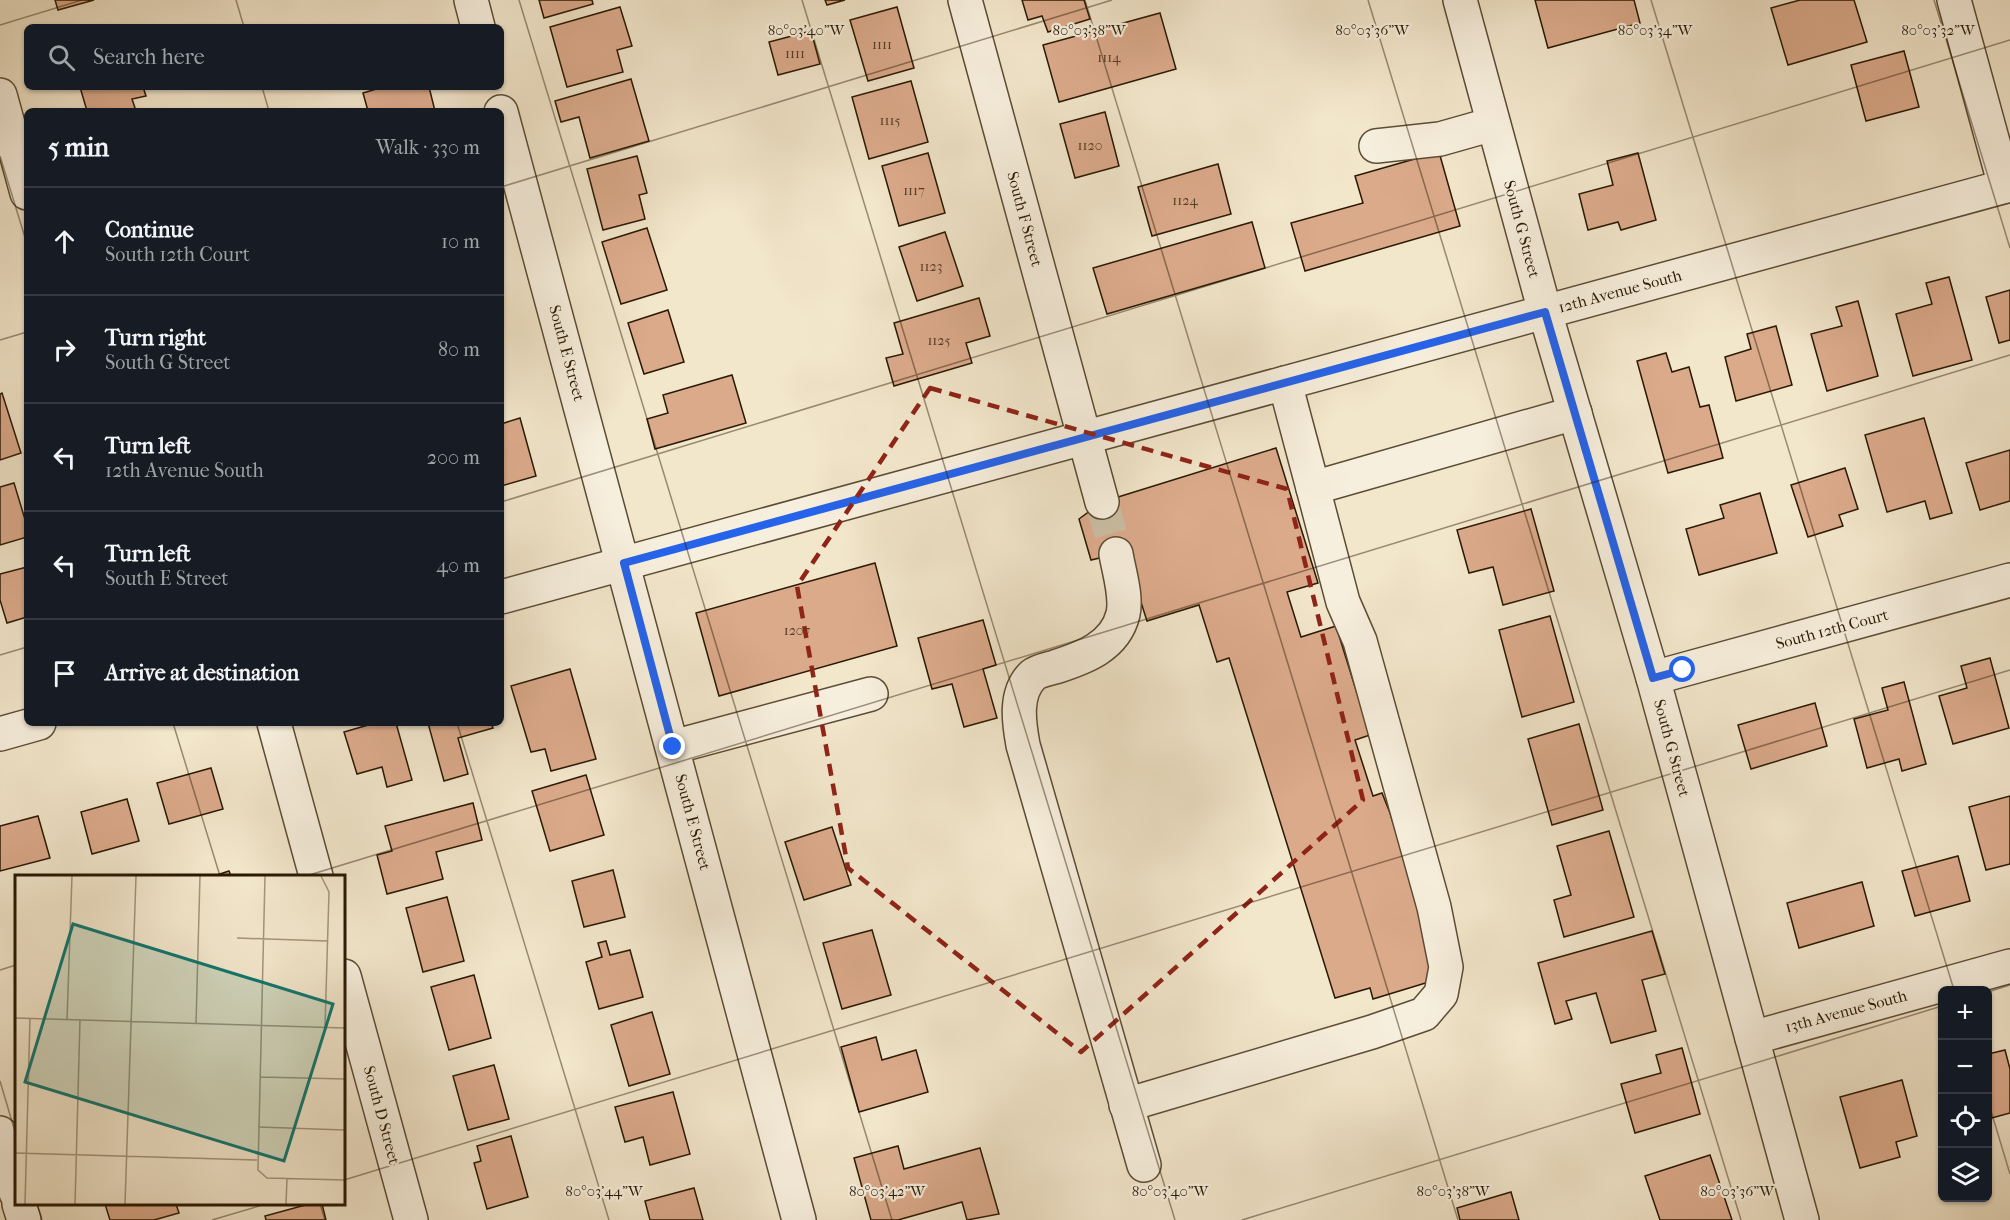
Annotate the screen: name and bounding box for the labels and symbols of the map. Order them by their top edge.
text: 80°03'40"W [768,21,846,39]
text: 80°03'38"W [1052,21,1127,39]
text: 80°03'36"W [1335,21,1410,39]
text: 80°03'34"W [1618,21,1694,39]
text: 80°03'32"W [1901,21,1976,39]
house number: 1111 [872,36,892,53]
house number: 1111 [785,45,805,62]
house number: 1114 [1097,49,1121,66]
house number: 1115 [880,112,901,129]
house number: 1120 [1078,137,1102,154]
street label: South F Street [1003,169,1047,269]
street label: South G Street [1500,178,1544,280]
house number: 1117 [903,182,925,199]
house number: 1124 [1172,192,1198,209]
house number: 1123 [920,258,942,275]
street label: 12th Avenue South [1556,265,1684,317]
street label: South E Street [545,303,589,403]
house number: 1125 [927,332,951,349]
street label: South 12th Court [1774,605,1891,653]
house number: 1207 [784,622,811,639]
route start [1669,656,1695,682]
street label: South G Street [1650,697,1694,799]
route end [659,733,685,759]
street label: South E Street [671,772,715,872]
inset map [15,875,345,1205]
street label: 13th Avenue South [1783,986,1909,1036]
street label: South D Street [360,1064,404,1167]
text: 80°03'44"W [565,1182,644,1200]
text: 80°03'42"W [849,1182,926,1200]
text: 80°03'40"W [1132,1182,1210,1200]
text: 80°03'38"W [1416,1182,1491,1200]
text: 80°03'36"W [1700,1182,1775,1200]

